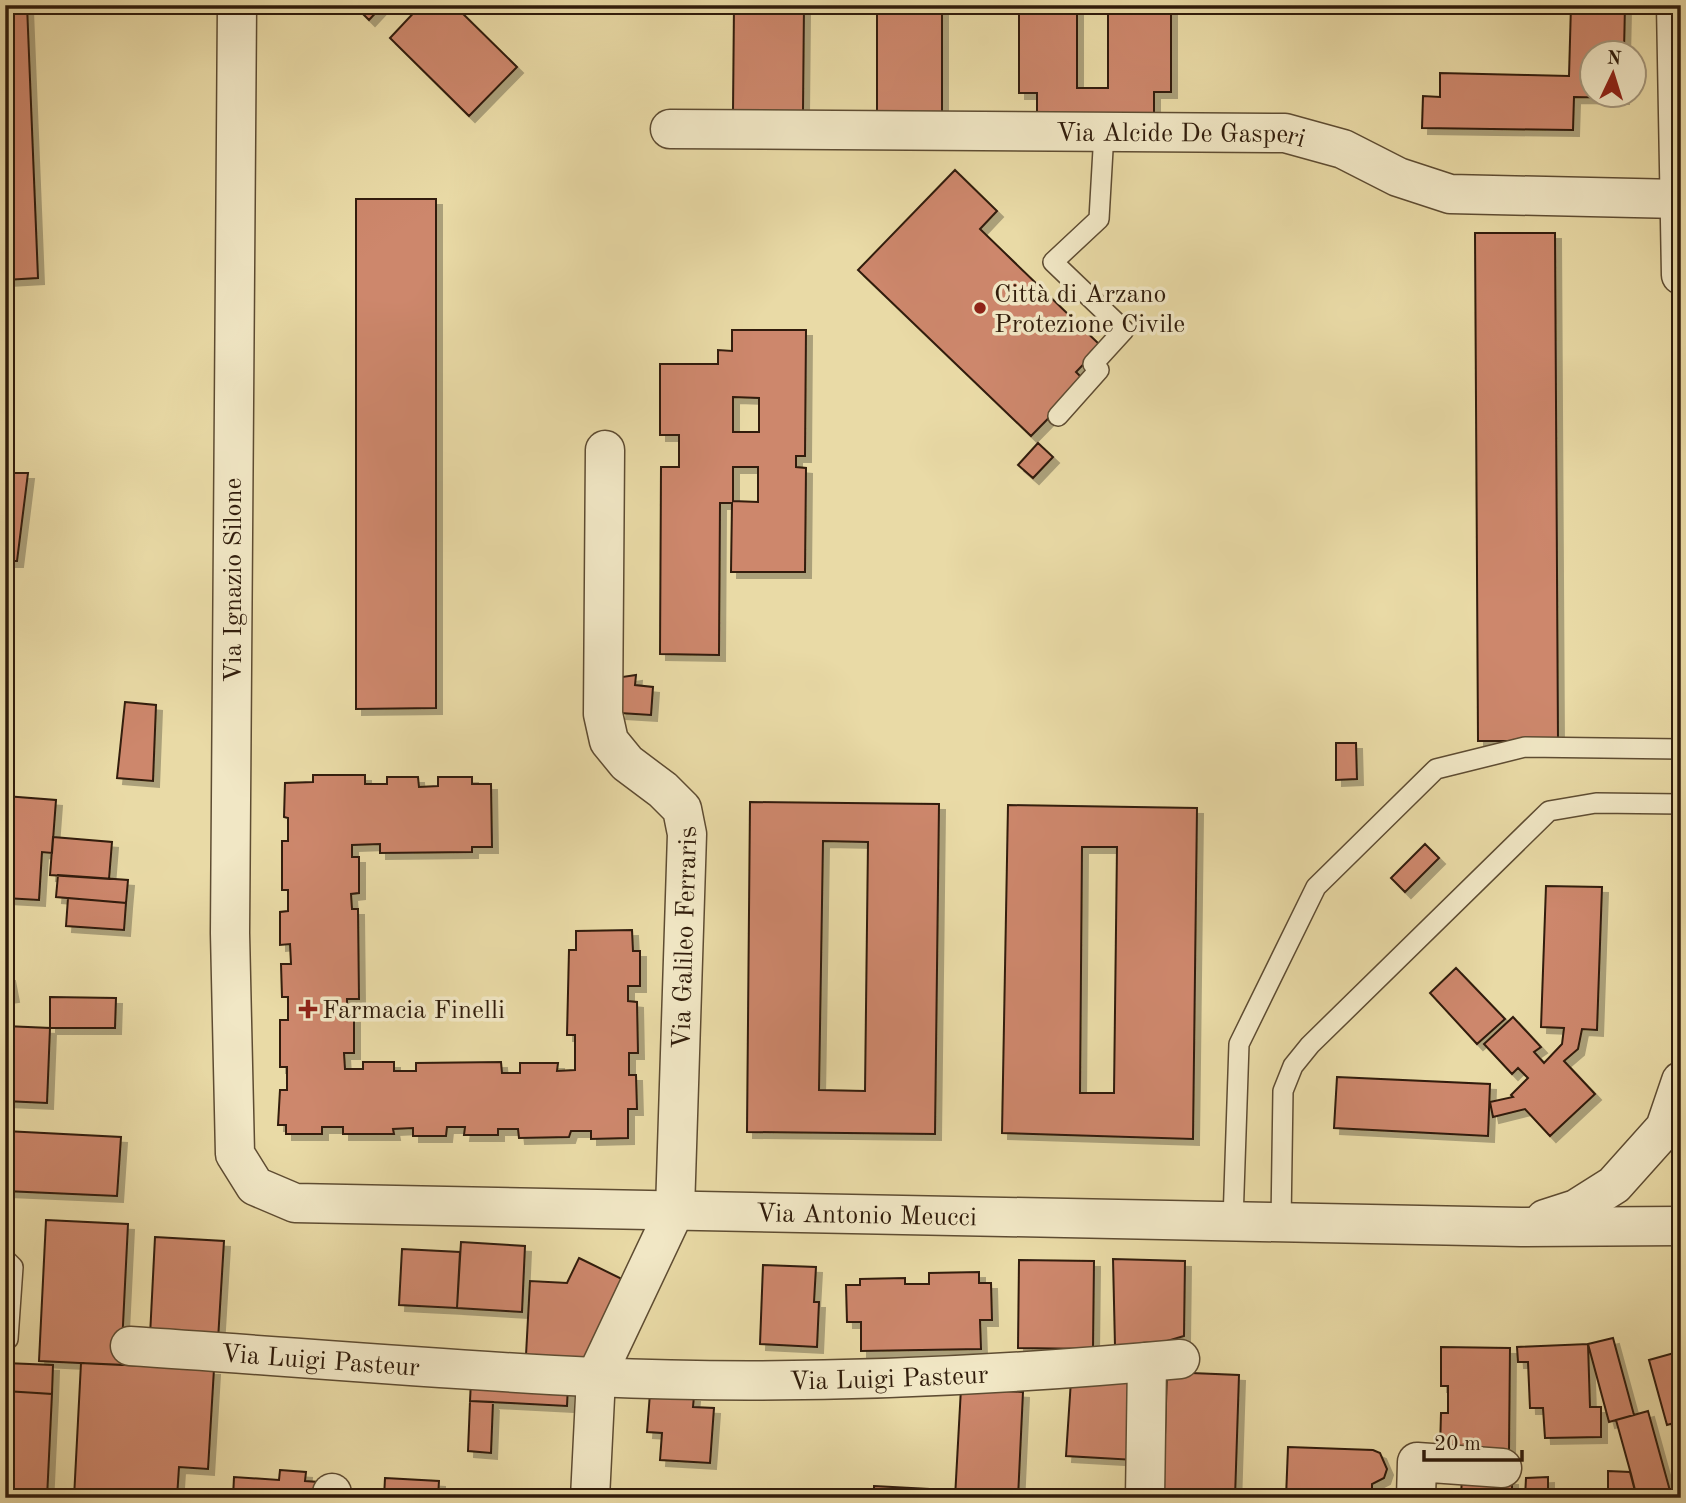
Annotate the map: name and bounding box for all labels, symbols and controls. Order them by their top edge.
north arrow [1578,38,1648,108]
text: N [1606,50,1622,70]
street label: Via Alcide De Gasperi [1056,121,1308,153]
place label: Città di Arzano Protezione Civile [994,282,1185,338]
marker: Città di Arzano Protezione Civile [972,300,988,316]
street label: Via Ignazio Silone [221,478,247,682]
street label: Via Galileo Ferraris [669,824,703,1049]
place label: Farmacia Finelli [322,998,505,1024]
marker: Farmacia Finelli [300,1001,316,1017]
street label: Via Antonio Meucci [756,1201,977,1231]
street label: Via Luigi Pasteur [220,1341,421,1382]
street label: Via Luigi Pasteur [789,1363,990,1395]
scale bar [1424,1419,1522,1463]
text: 20 m [1434,1434,1481,1455]

